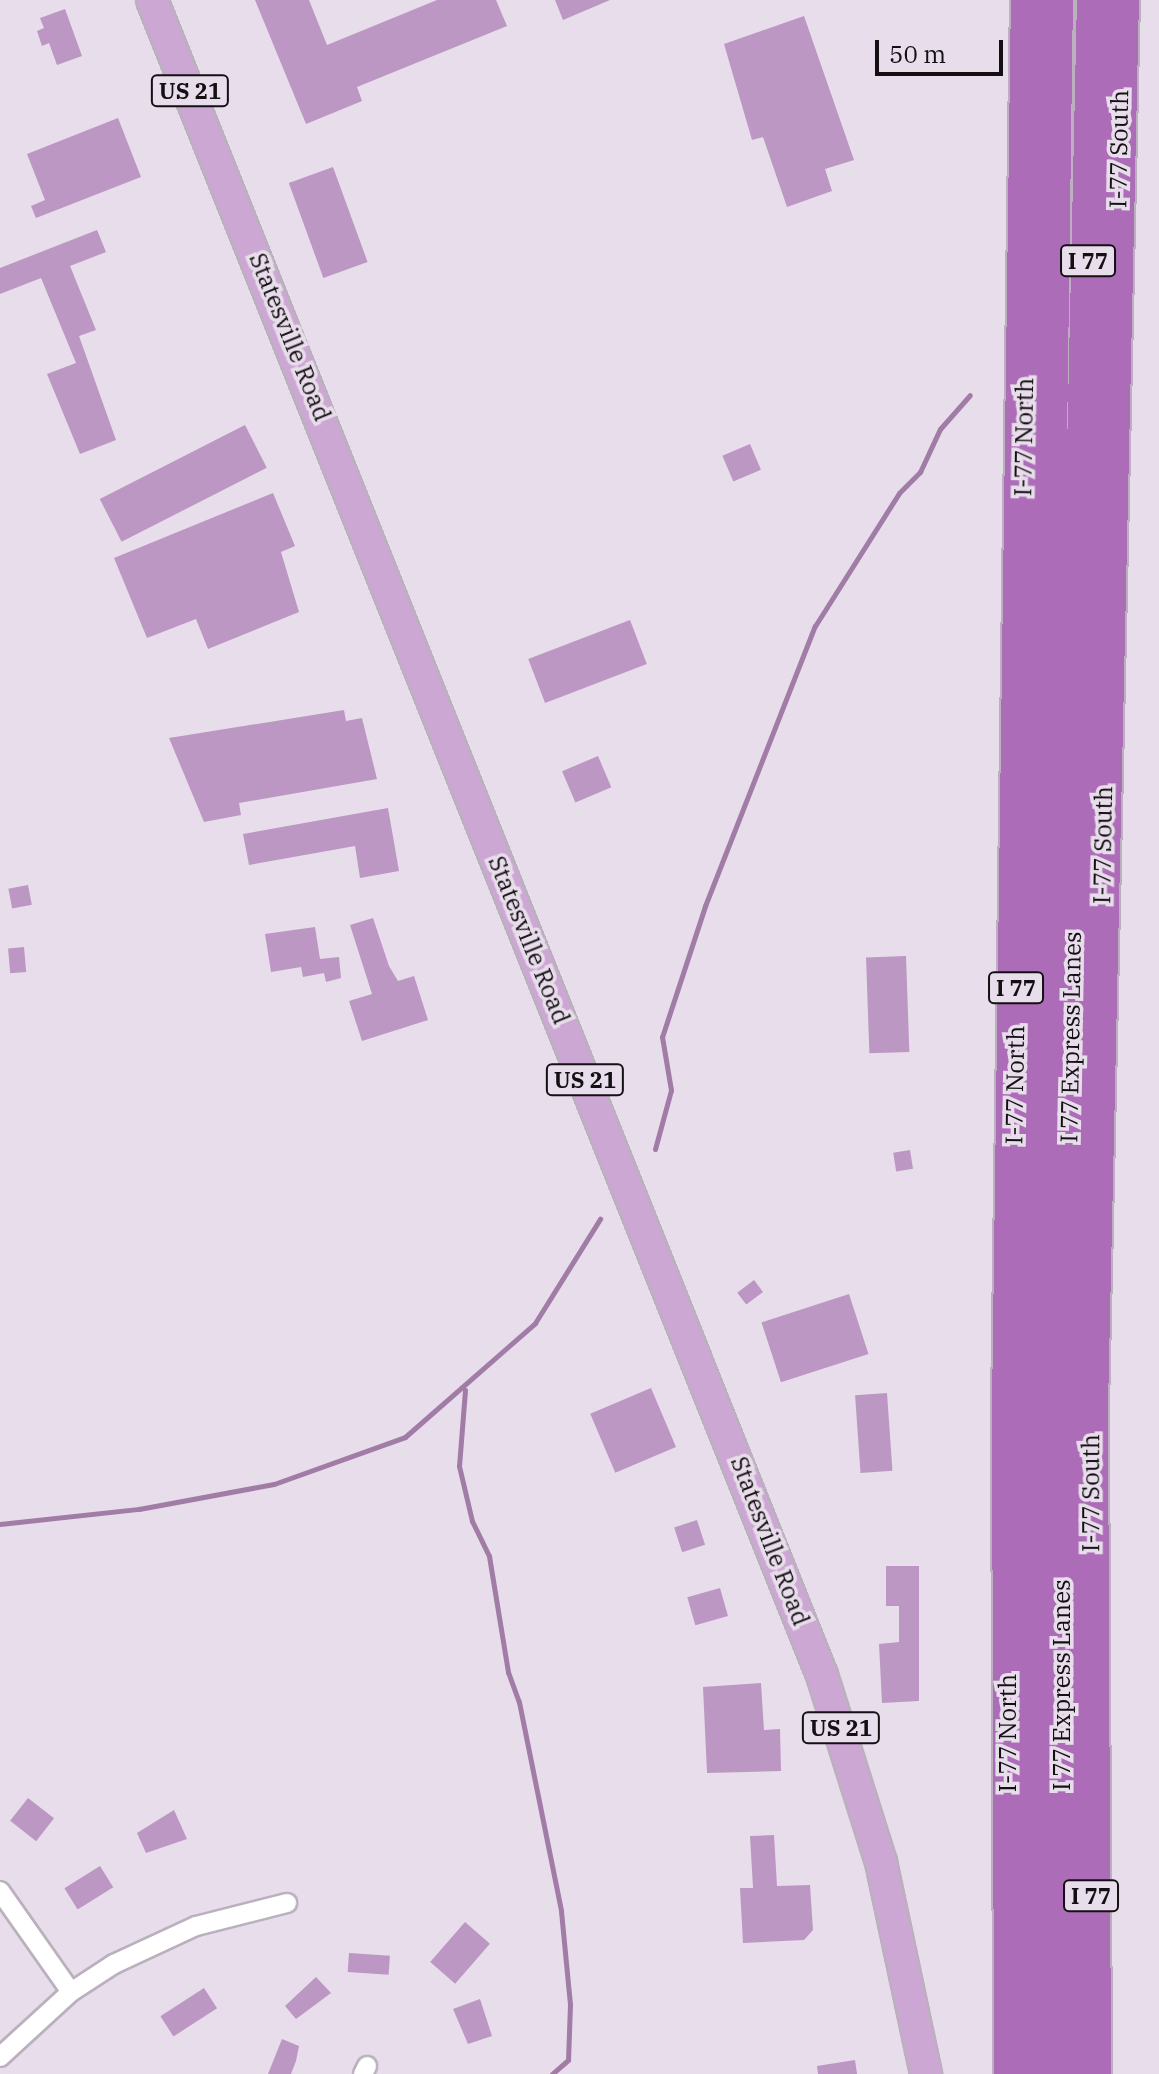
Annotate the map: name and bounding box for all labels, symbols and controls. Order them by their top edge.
scale bar [879,24,1007,74]
text: 50 m [889,38,946,70]
road number: US 21 [150,73,230,109]
street label: I-77 South [1104,90,1134,208]
road number: I 77 [1060,243,1116,279]
street label: Statesville Road [243,249,337,425]
street label: I-77 North [1009,378,1039,496]
street label: I-77 South [1088,786,1118,904]
street label: Statesville Road [482,852,576,1028]
street label: I 77 Express Lanes [1055,931,1087,1143]
road number: I 77 [988,970,1044,1006]
street label: I-77 North [1000,1026,1030,1144]
road number: US 21 [545,1062,625,1098]
street label: I-77 South [1077,1434,1105,1552]
street label: Statesville Road [725,1452,815,1630]
street label: I 77 Express Lanes [1048,1579,1076,1791]
street label: I-77 North [994,1674,1022,1792]
road number: US 21 [801,1710,881,1746]
road number: I 77 [1063,1878,1119,1914]

